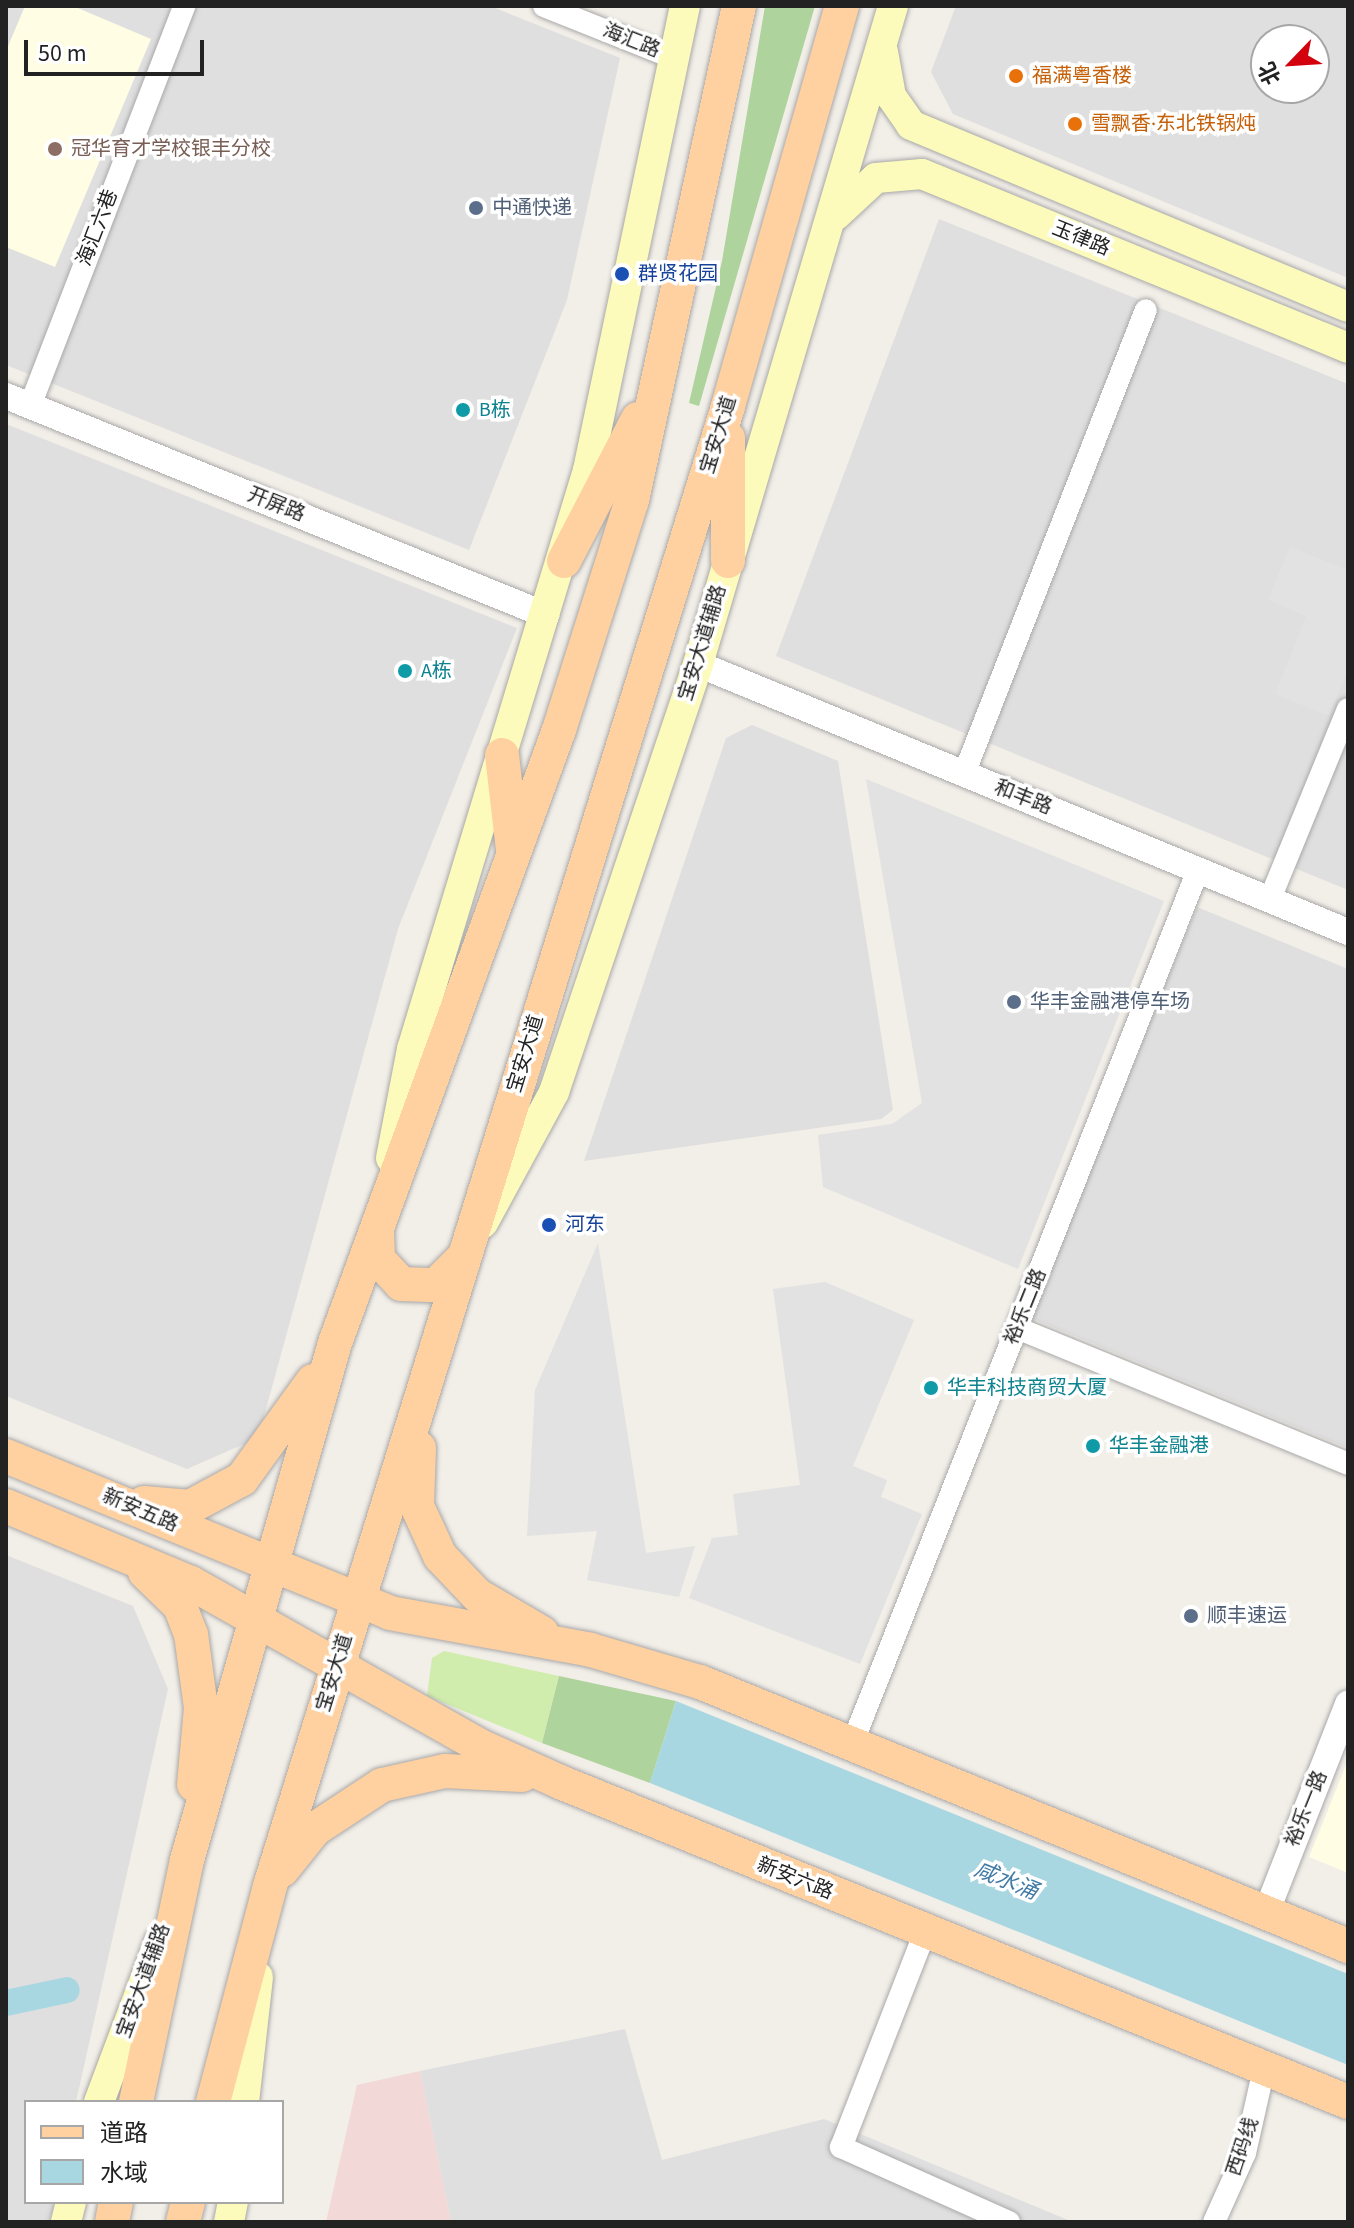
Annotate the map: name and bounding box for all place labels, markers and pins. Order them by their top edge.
place label: 福满粤香楼 [1032,64,1132,88]
marker: 福满粤香楼 [1007,67,1025,85]
place label: 雪飘香·东北铁锅炖 [1091,112,1256,136]
marker: 雪飘香·东北铁锅炖 [1066,115,1084,133]
place label: 冠华育才学校银丰分校 [71,137,271,161]
marker: 冠华育才学校银丰分校 [46,140,64,158]
place label: 中通快递 [492,196,572,220]
marker: 中通快递 [467,199,485,217]
place label: 群贤花园 [638,262,718,286]
marker: 群贤花园 [613,265,631,283]
place label: B栋 [479,398,511,422]
marker: B栋 [454,401,472,419]
place label: A栋 [421,659,452,683]
marker: A栋 [396,662,414,680]
place label: 华丰金融港停车场 [1030,990,1190,1014]
marker: 华丰金融港停车场 [1005,993,1023,1011]
place label: 河东 [565,1213,605,1237]
marker: 河东 [540,1216,558,1234]
place label: 华丰科技商贸大厦 [947,1376,1107,1400]
marker: 华丰科技商贸大厦 [922,1379,940,1397]
place label: 华丰金融港 [1109,1434,1209,1458]
marker: 华丰金融港 [1084,1437,1102,1455]
place label: 顺丰速运 [1207,1604,1287,1628]
marker: 顺丰速运 [1182,1607,1200,1625]

